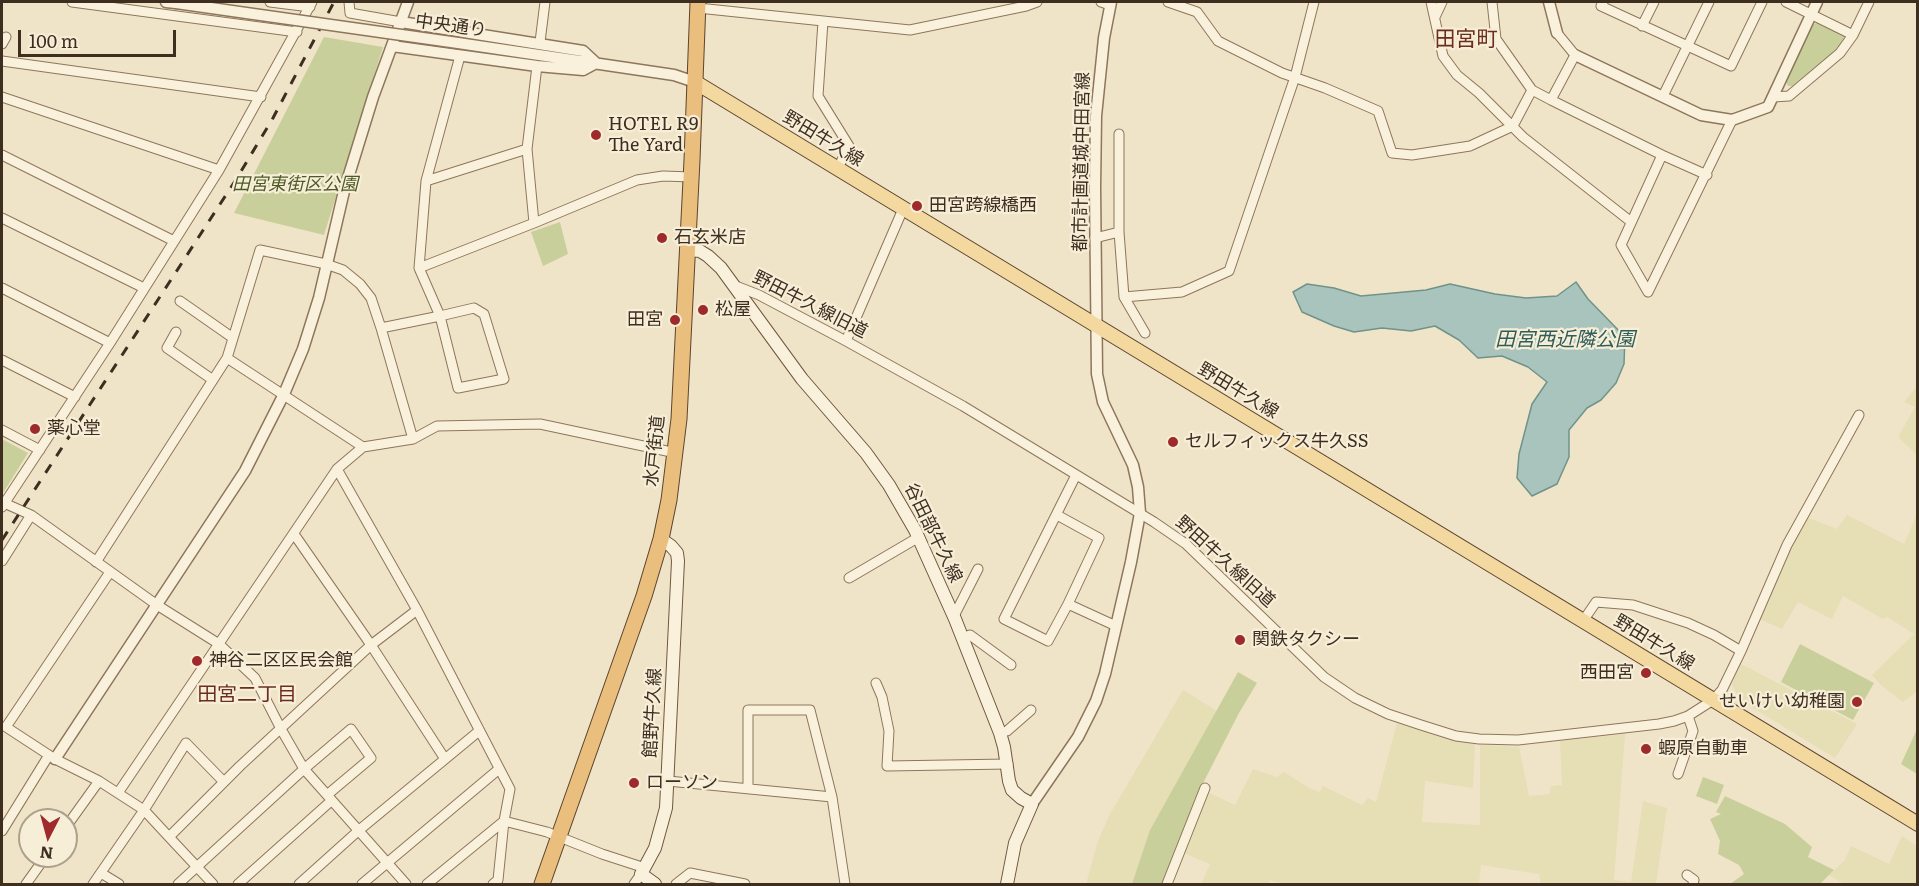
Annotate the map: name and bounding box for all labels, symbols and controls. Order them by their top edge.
street label: 中央通り [414,10,488,42]
scale bar [21,18,178,56]
text: 100 m [29,27,78,54]
district label: 田宮町 [1435,27,1497,53]
street label: 都市計画道城中田宮線 [1070,72,1094,252]
street label: 野田牛久線 [779,107,867,171]
place label: HOTEL R9 The Yard [608,114,699,156]
marker: HOTEL R9 The Yard [589,128,603,142]
park label: 田宮東街区公園 [232,174,358,196]
place label: 田宮跨線橋西 [929,195,1037,217]
marker: 田宮跨線橋西 [910,199,924,213]
place label: 石玄米店 [674,227,746,249]
marker: 石玄米店 [655,231,669,245]
street label: 野田牛久線旧道 [749,267,871,343]
place label: 松屋 [715,299,751,321]
marker: 松屋 [696,303,710,317]
place label: 田宮 [627,309,663,331]
marker: 田宮 [668,313,682,327]
water label: 田宮西近隣公園 [1495,328,1635,352]
street label: 野田牛久線 [1194,359,1282,423]
street label: 水戸街道 [640,414,670,488]
place label: 薬心堂 [47,418,101,440]
marker: 薬心堂 [28,422,42,436]
place label: セルフィックス牛久SS [1185,431,1369,453]
marker: セルフィックス牛久SS [1166,435,1180,449]
street label: 谷田部牛久線 [900,480,966,586]
street label: 野田牛久線旧道 [1171,512,1279,612]
street label: 野田牛久線 [1610,611,1698,675]
place label: 関鉄タクシー [1252,629,1360,651]
marker: 関鉄タクシー [1233,633,1247,647]
place label: 神谷二区区民会館 [209,650,353,672]
marker: 神谷二区区民会館 [190,654,204,668]
place label: 西田宮 [1580,662,1634,684]
marker: 西田宮 [1639,666,1653,680]
street label: 館野牛久線 [640,667,666,759]
district label: 田宮二丁目 [197,683,297,707]
place label: せいけい幼稚園 [1719,691,1845,713]
marker: せいけい幼稚園 [1850,695,1864,709]
place label: 蝦原自動車 [1658,738,1748,760]
marker: 蝦原自動車 [1639,742,1653,756]
place label: ローソン [646,772,718,794]
marker: ローソン [627,776,641,790]
north arrow [18,808,78,868]
text: N [38,841,54,867]

